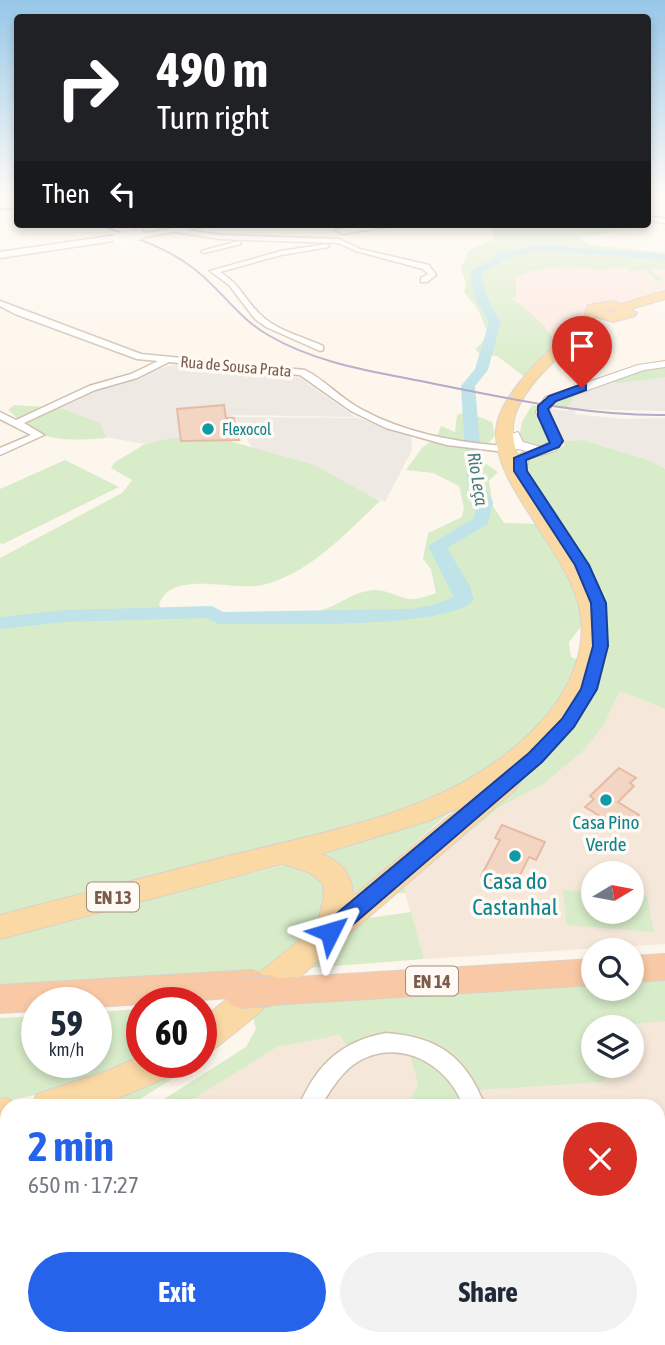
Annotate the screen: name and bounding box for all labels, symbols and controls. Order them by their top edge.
text: 490 m [157,41,268,97]
icon: right [42,42,133,133]
text: Turn right [157,99,270,136]
icon: left [104,175,142,213]
text: Then [42,179,90,209]
pin [552,316,612,388]
icon: arrive [563,327,601,365]
street label: Rua de Sousa Prata [180,352,292,380]
place label: Flexocol [222,420,272,438]
marker: Flexocol [200,421,216,437]
water label: Rio Leça [463,451,493,508]
marker: Casa Pino Verde [598,792,614,808]
place label: Casa Pino Verde [573,811,640,855]
marker: Casa do Castanhal [507,848,523,864]
north arrow [581,861,644,924]
map controls [581,861,644,1078]
place label: Casa do Castanhal [472,868,558,920]
road number: EN 13 [87,882,139,912]
position arrow [293,895,367,969]
button: search [581,938,644,1001]
road number: EN 14 [406,966,458,996]
speed limit sign: 60 [126,987,217,1078]
text: 59 [50,1003,83,1043]
button: layers [581,1015,644,1078]
text: km/h [49,1039,84,1060]
text: 2 min [28,1122,114,1170]
button: close [563,1122,637,1196]
text: 650 m · 17:27 [28,1172,139,1198]
button: Exit [28,1252,326,1332]
button: Share [340,1252,637,1332]

